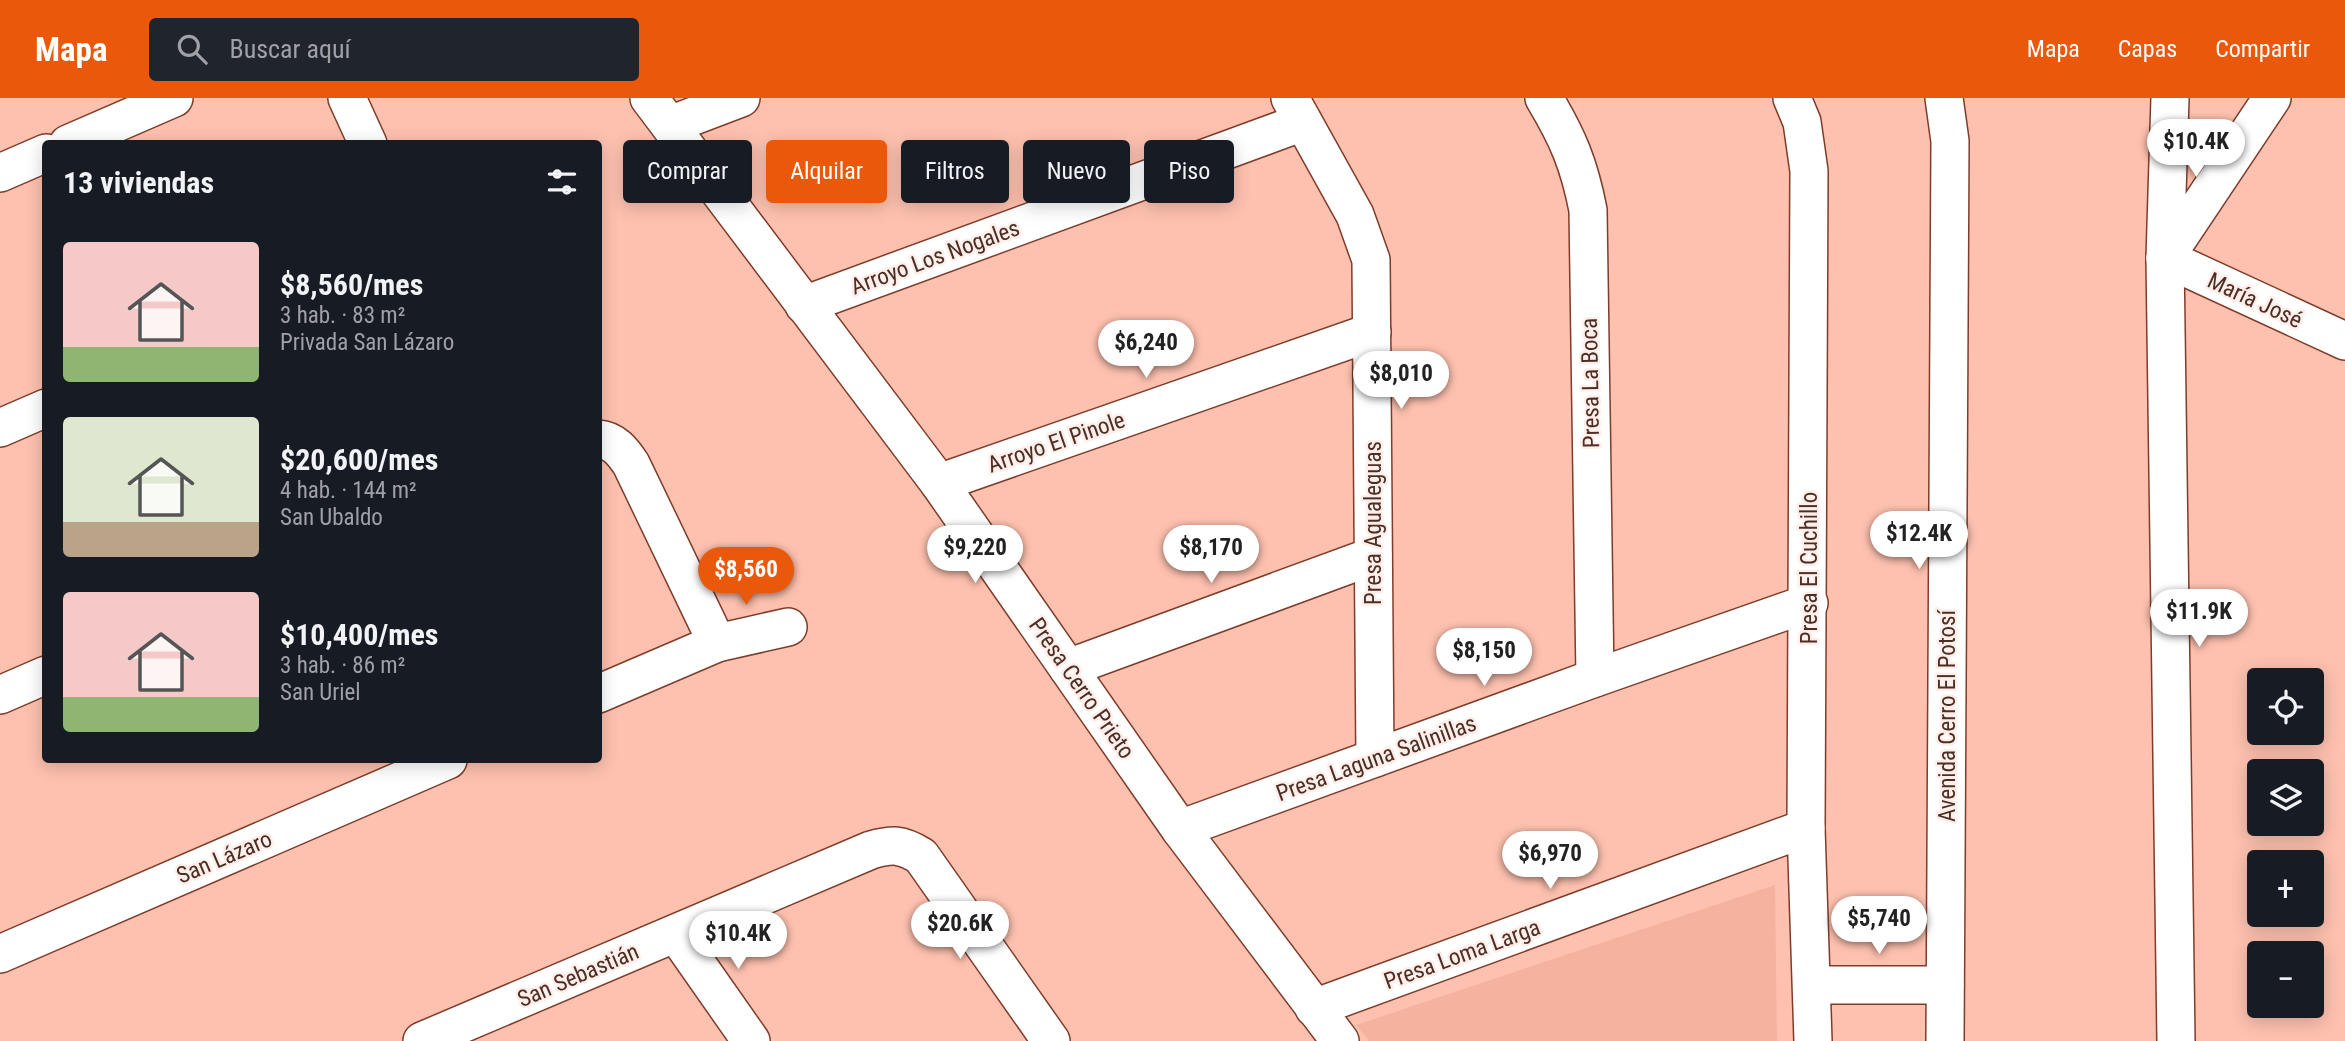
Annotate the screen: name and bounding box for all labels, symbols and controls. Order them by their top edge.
search box [149,18,639,81]
text: Mapa [35,30,107,69]
icon: search [173,30,211,68]
text: Buscar aquí [229,34,351,64]
text: Mapa [2027,35,2080,63]
text: Capas [2118,35,2177,63]
text: Compartir [2215,35,2310,63]
pin: $10.4K [2139,120,2253,179]
text: $10.4K [2163,128,2229,155]
chip: Comprar [623,140,752,203]
chip: Alquilar [766,140,887,203]
chip: Filtros [901,140,1009,203]
chip: Nuevo [1023,140,1130,203]
chip: Piso [1144,140,1234,203]
icon: filters [543,163,581,201]
text: 13 viviendas [63,165,214,200]
street label: Arroyo Los Nogales [847,214,1023,301]
text: $8,560/mes [280,267,423,302]
street label: María José [2203,267,2306,334]
icon: home [119,270,203,354]
text: 3 hab. · 83 m² [280,302,405,329]
street label: Presa La Boca [1576,318,1605,448]
pin: $6,240 [1089,320,1203,380]
text: Privada San Lázaro [280,329,454,356]
text: $6,240 [1114,329,1178,356]
pin: $8,010 [1344,352,1458,411]
text: $8,010 [1369,360,1433,387]
street label: Arroyo El Pinole [984,406,1128,479]
street label: Presa Agualeguas [1360,441,1387,605]
text: $20,600/mes [280,442,439,477]
icon: home [119,445,203,529]
text: 4 hab. · 144 m² [280,477,417,504]
street label: Presa El Cuchillo [1796,492,1823,644]
text: San Ubaldo [280,504,383,531]
pin: $12.4K [1862,512,1976,571]
text: $12.4K [1886,520,1952,547]
pin: $9,220 [918,526,1032,585]
pin: $8,170 [1154,526,1268,585]
text: $9,220 [943,534,1007,561]
text: $8,170 [1179,534,1243,561]
pin: $8,560 [689,547,803,607]
text: $8,560 [714,556,778,583]
pin: $11.9K [2142,589,2256,649]
text: $11.9K [2166,598,2232,625]
street label: Avenida Cerro El Potosí [1934,608,1961,822]
street label: Presa Cerro Prieto [1023,613,1140,764]
text: $10,400/mes [280,617,439,652]
icon: home [119,620,203,704]
pin: $8,150 [1427,628,1541,688]
text: $8,150 [1452,637,1516,664]
text: 3 hab. · 86 m² [280,652,405,679]
map controls [2247,668,2324,1018]
button: locate [2247,668,2324,745]
text: San Uriel [280,679,361,706]
street label: Presa Laguna Salinillas [1272,710,1480,807]
button: layers [2247,759,2324,836]
street label: San Lázaro [173,825,276,890]
pin: $6,970 [1493,832,1607,891]
text: $6,970 [1518,840,1582,867]
button: + [2247,850,2324,927]
pin: $5,740 [1822,896,1936,956]
pin: $20.6K [903,902,1017,961]
text: $5,740 [1847,905,1911,932]
text: $20.6K [927,910,993,937]
pin: $10.4K [681,912,795,971]
street label: Presa Loma Larga [1380,914,1544,995]
text: $10.4K [705,920,771,947]
street label: San Sebastián [513,938,643,1013]
button: − [2247,941,2324,1018]

